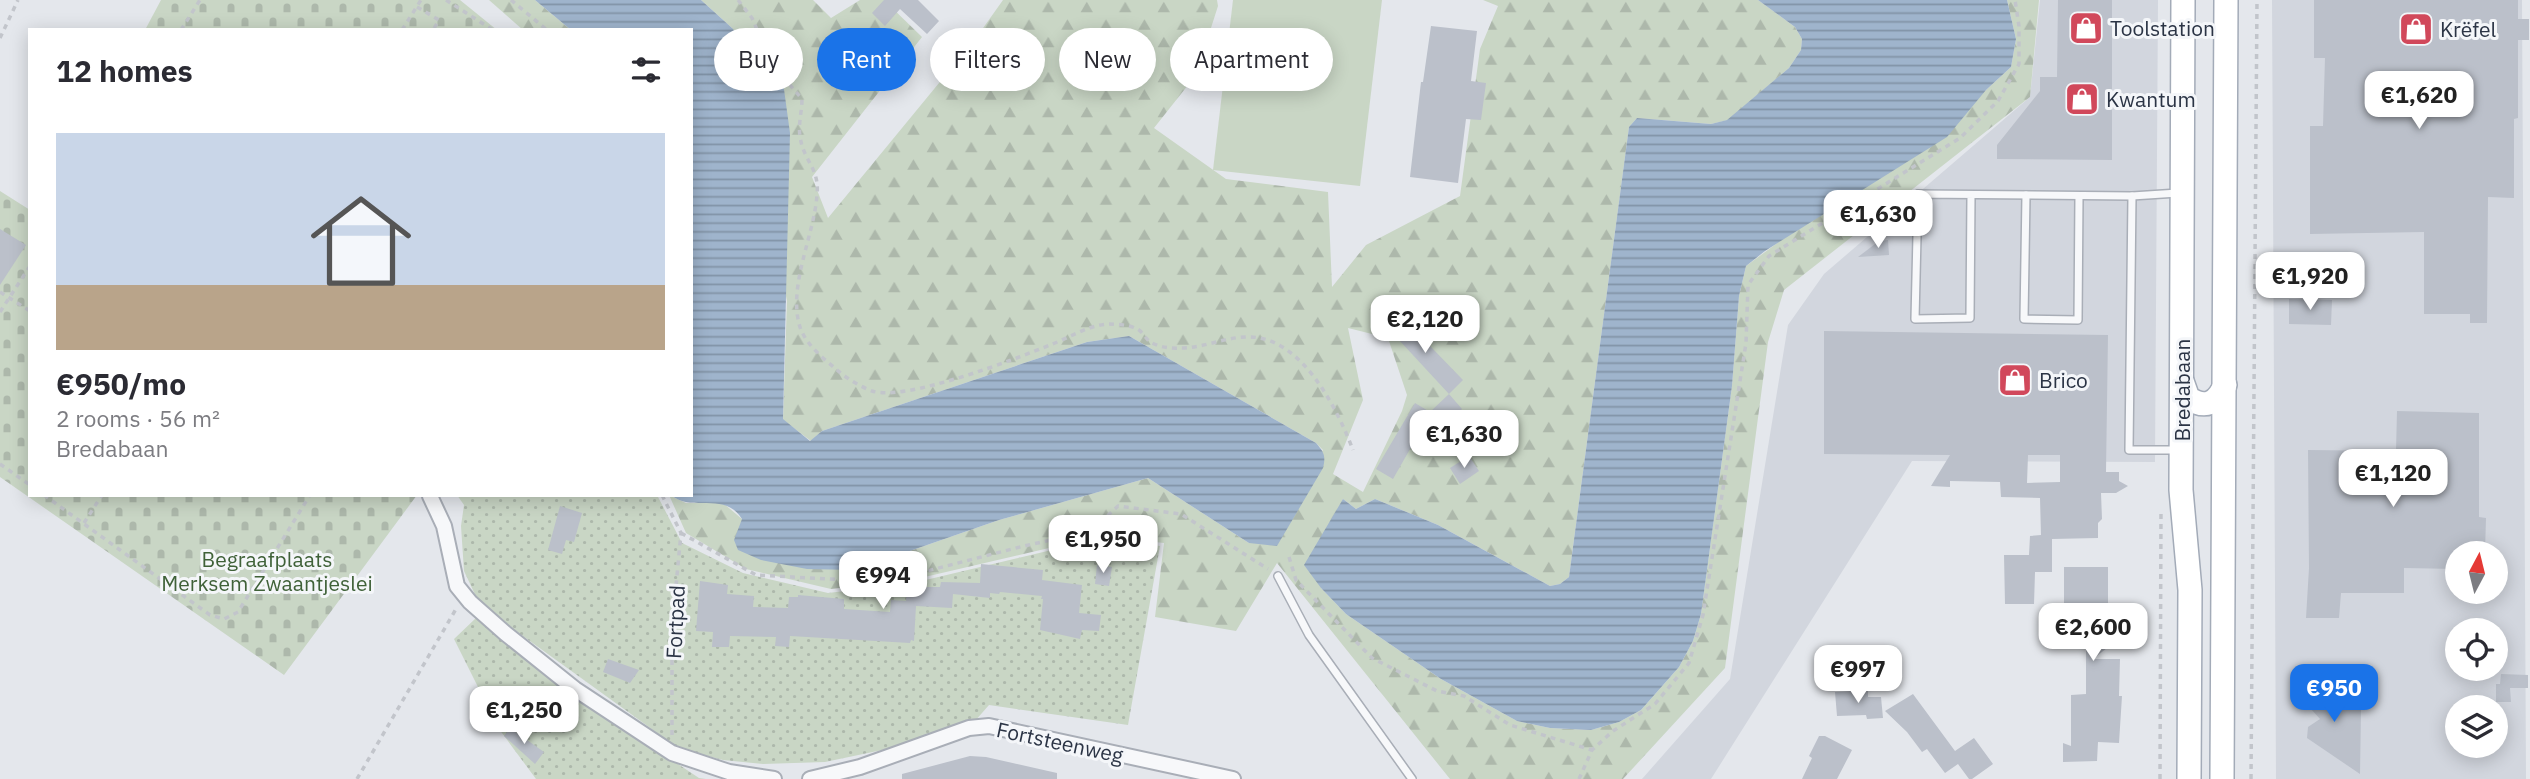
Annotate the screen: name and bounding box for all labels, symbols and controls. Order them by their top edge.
shop icon: Toolstation [2067,9,2105,47]
shop icon: Krëfel [2397,10,2435,48]
place label: Toolstation [2110,14,2215,42]
place label: Krëfel [2440,15,2496,43]
chip: Buy [714,28,803,91]
chip: Rent [817,28,916,91]
chip: Filters [930,28,1045,91]
chip: New [1059,28,1156,91]
chip: Apartment [1170,28,1333,91]
text: 12 homes [56,51,193,90]
icon: filters [627,51,665,89]
pin: €1,620 [2362,72,2476,131]
text: €1,620 [2381,79,2457,109]
shop icon: Kwantum [2063,80,2101,118]
place label: Kwantum [2106,85,2196,113]
icon: home [298,178,424,304]
pin: €1,630 [1821,190,1935,250]
text: €1,630 [1840,198,1916,228]
pin: €1,920 [2253,252,2367,312]
text: €1,920 [2272,260,2348,290]
pin: €2,120 [1368,296,1482,355]
text: €2,120 [1387,303,1463,333]
street label: Bredabaan [2168,339,2196,441]
shop icon: Brico [1996,361,2034,399]
text: €950/mo [56,364,186,403]
place label: Brico [2039,366,2088,394]
text: 2 rooms · 56 m² [56,403,220,433]
pin: €1,630 [1407,410,1521,470]
text: €1,630 [1426,418,1502,448]
text: Bredabaan [56,433,169,463]
pin: €1,120 [2336,449,2450,509]
text: €1,120 [2355,457,2431,487]
pin: €1,950 [1046,516,1160,575]
text: €1,950 [1065,523,1141,553]
north arrow [2445,541,2508,604]
map controls [2445,541,2508,758]
park label: Begraafplaats Merksem Zwaantjeslei [161,545,373,597]
pin: €994 [842,552,924,611]
text: €994 [855,559,911,589]
street label: Fortpad [659,584,691,660]
pin: €2,600 [2036,604,2150,663]
text: €2,600 [2055,611,2131,641]
button: locate [2445,618,2508,681]
pin: €997 [1817,646,1899,705]
text: €997 [1830,653,1886,683]
pin: €950 [2293,664,2375,724]
text: €950 [2306,672,2362,702]
pin: €1,250 [467,686,581,746]
text: €1,250 [486,694,562,724]
button: layers [2445,695,2508,758]
street label: Fortsteenweg [994,715,1126,769]

